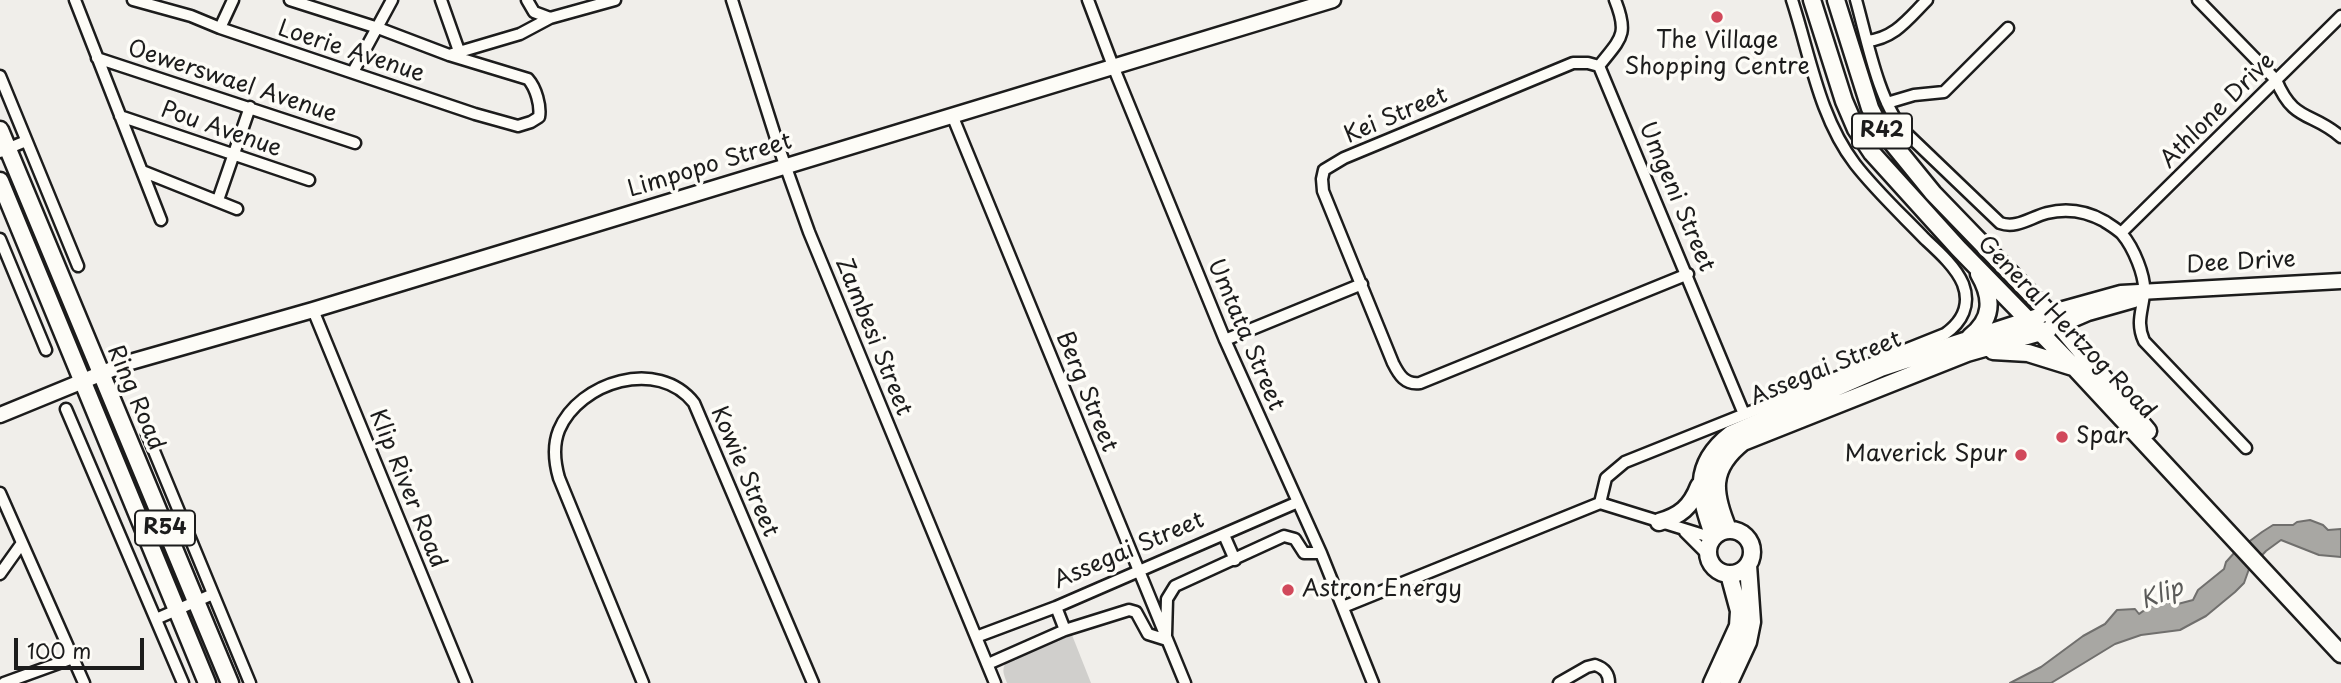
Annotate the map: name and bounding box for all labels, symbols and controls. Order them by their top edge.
marker: The Village Shopping Centre [1709,9,1725,25]
street label: Loerie Avenue [274,15,428,89]
place label: The Village Shopping Centre [1624,28,1810,82]
street label: Oewerswael Avenue [124,35,340,129]
street label: Athlone Drive [2155,48,2281,174]
street label: Kei Street [1340,82,1452,150]
street label: Pou Avenue [157,97,285,163]
road number: R42 [1852,114,1912,148]
street label: Umgeni Street [1632,118,1720,276]
street label: Limpopo Street [625,128,795,204]
street label: General Hertzog Road [1971,231,2161,425]
street label: Dee Drive [2186,246,2296,280]
street label: Zambesi Street [829,254,917,420]
street label: Umtata Street [1201,255,1289,415]
street label: Assegai Street [1746,326,1906,412]
street label: Berg Street [1049,328,1123,456]
street label: Ring Road [100,341,170,455]
street label: Kowie Street [704,403,784,541]
street label: Klip River Road [363,406,451,572]
place label: Spar [2076,423,2128,451]
marker: Spar [2054,429,2070,445]
place label: Maverick Spur [1845,441,2007,469]
marker: Maverick Spur [2013,447,2029,463]
street label: Assegai Street [1050,507,1208,595]
road number: R54 [135,510,195,546]
water label: Klip [2137,574,2187,616]
place label: Astron Energy [1302,576,1462,604]
marker: Astron Energy [1280,582,1296,598]
scale bar [18,624,147,668]
text: 100 m [27,634,91,666]

